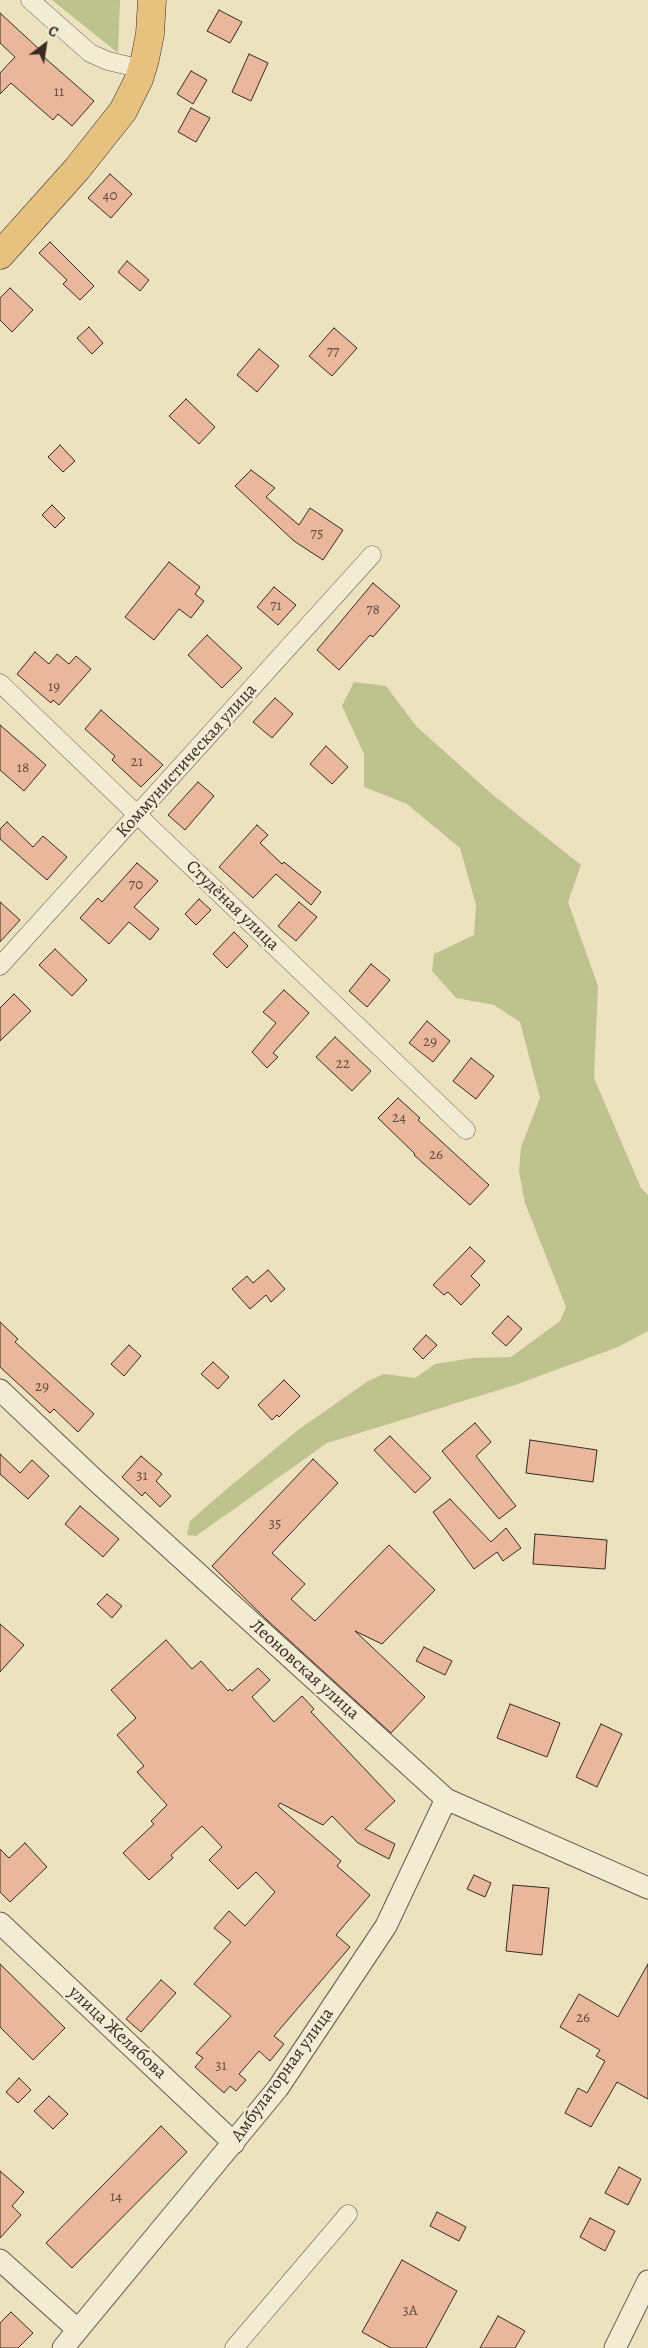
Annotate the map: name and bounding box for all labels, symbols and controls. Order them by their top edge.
north arrow [20,20,70,70]
text: С [44,21,62,42]
house number: 11 [54,83,64,101]
house number: 40 [103,187,117,205]
house number: 77 [327,343,339,361]
house number: 75 [311,525,323,543]
house number: 71 [270,597,282,615]
house number: 78 [366,601,380,619]
house number: 19 [48,678,60,696]
street label: Коммунистическая улица [112,680,262,842]
house number: 21 [131,753,143,771]
house number: 18 [17,759,29,777]
street label: Студёная улица [181,856,283,956]
house number: 70 [129,876,143,894]
house number: 29 [423,1033,437,1051]
house number: 22 [336,1055,350,1073]
house number: 24 [392,1109,406,1127]
house number: 26 [429,1146,443,1164]
house number: 29 [35,1378,49,1396]
house number: 31 [136,1467,148,1485]
house number: 35 [269,1515,281,1533]
street label: Леоновская улица [245,1615,363,1725]
street label: улица Желябова [63,1982,171,2084]
street label: Амбулаторная улица [227,2004,339,2146]
house number: 26 [576,2009,590,2027]
house number: 31 [215,2057,227,2075]
house number: 14 [110,2188,122,2206]
house number: 3А [403,2302,417,2320]

